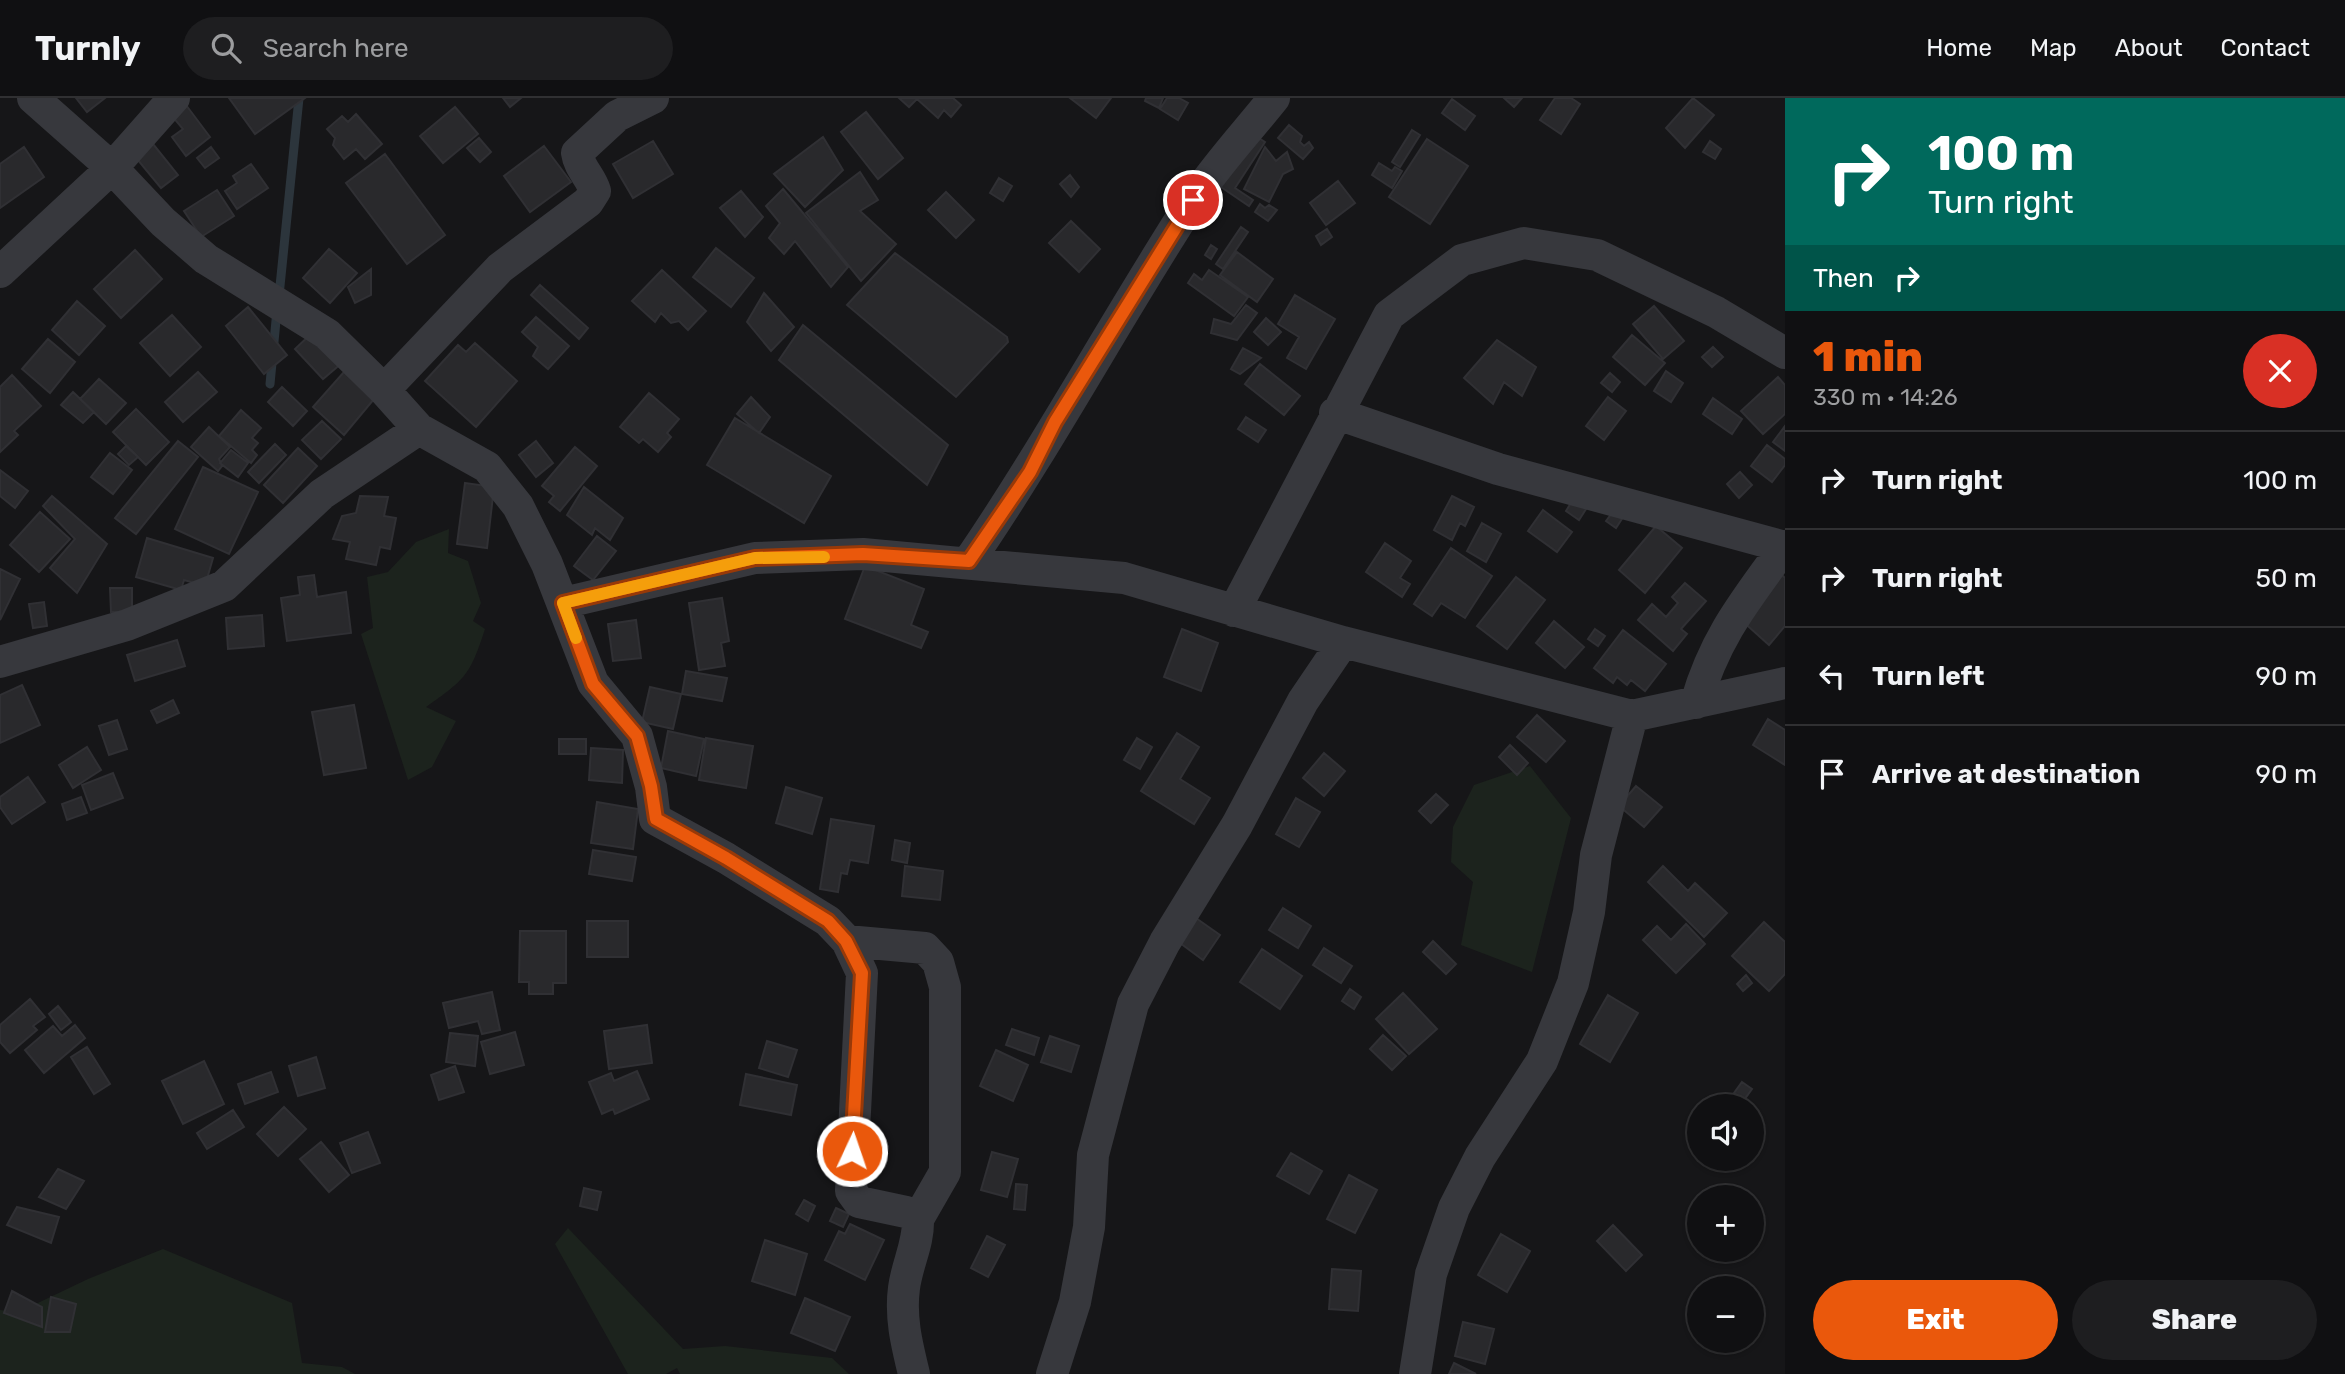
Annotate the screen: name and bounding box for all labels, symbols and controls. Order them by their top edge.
search box [183,17,673,80]
text: Turnly [35,29,141,68]
icon: search [207,29,245,67]
text: Search here [263,33,409,64]
text: Home [1926,34,1992,62]
text: Map [2030,34,2077,62]
text: About [2115,34,2183,62]
text: Contact [2221,34,2310,62]
text: 100 m [1928,124,2074,182]
icon: right [1813,126,1904,217]
pin [1163,170,1223,230]
icon: arrive [1174,181,1212,219]
text: Turn right [1928,183,2073,221]
icon: right [1888,259,1926,297]
text: Then [1813,263,1874,294]
text: 1 min [1813,332,1923,382]
button: close [2243,334,2317,408]
text: 330 m · 14:26 [1813,383,1958,411]
icon: right [1813,461,1851,499]
text: Turn right [1872,465,2002,496]
text: 100 m [2243,465,2317,496]
icon: right [1813,559,1851,597]
text: Turn right [1872,563,2002,594]
text: 50 m [2256,563,2317,594]
icon: left [1813,657,1851,695]
text: Turn left [1872,661,1984,692]
text: 90 m [2256,661,2317,692]
icon: arrive [1813,755,1851,793]
text: Arrive at destination [1872,759,2140,790]
text: 90 m [2256,759,2317,790]
map controls [1687,1094,1764,1353]
button: sound [1687,1094,1764,1171]
position arrow [815,1114,889,1188]
button: + [1687,1185,1764,1262]
button: − [1687,1276,1764,1353]
button: Exit [1813,1280,2058,1360]
button: Share [2072,1280,2317,1360]

